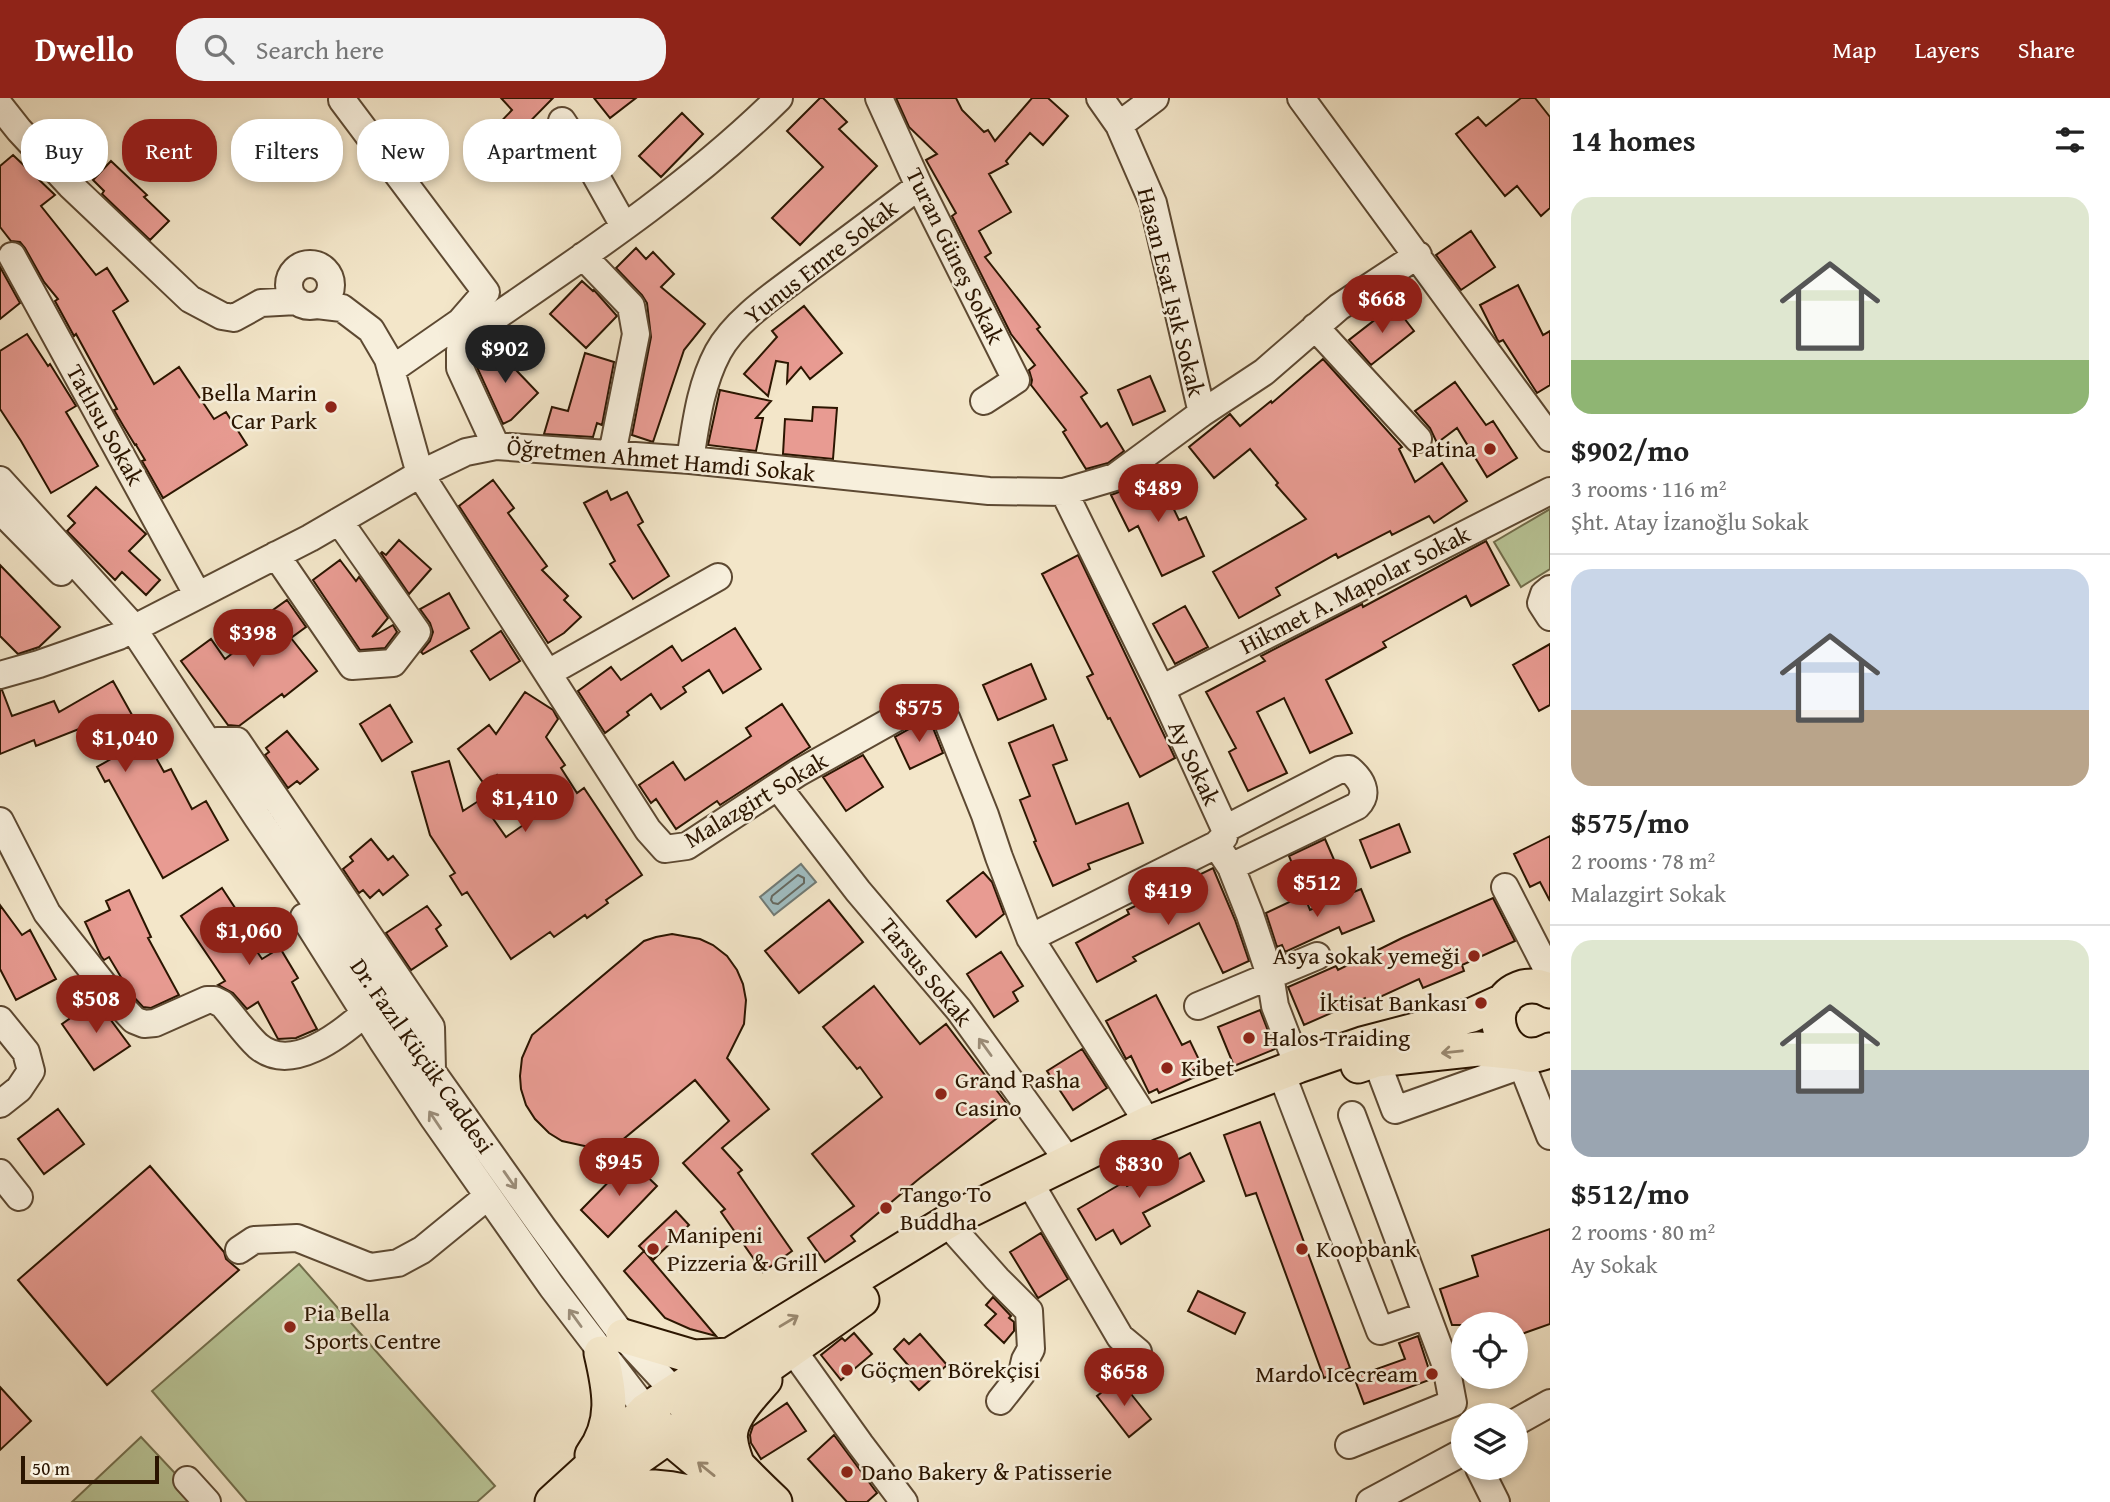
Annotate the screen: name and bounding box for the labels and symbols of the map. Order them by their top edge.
street label: Turan Güneş Sokak [898,162,1014,351]
street label: Hasan Esat Işık Sokak [1129,184,1215,401]
street label: Yunus Emre Sokak [737,190,905,333]
pin: $668 [1341,275,1423,335]
pin: $902 [464,326,546,385]
street label: Tatlısu Sokak [58,358,153,492]
place label: Bella Marin Car Park [201,375,318,438]
marker: Bella Marin Car Park [323,399,339,415]
street label: Öğretmen Ahmet Hamdi Sokak [505,429,818,490]
place label: Patina [1412,431,1477,466]
marker: Patina [1482,441,1498,457]
pin: $489 [1117,464,1199,524]
street label: Hikmet A. Mapolar Sokak [1234,516,1477,663]
pin: $398 [212,610,294,669]
pin: $575 [878,684,960,744]
pin: $1,040 [68,714,182,774]
street label: Ay Sokak [1160,714,1230,812]
street label: Malazgirt Sokak [677,743,835,856]
pin: $1,410 [468,774,582,834]
pin: $512 [1276,860,1358,919]
pin: $419 [1127,868,1209,927]
pin: $1,060 [192,908,306,967]
street label: Tarsus Sokak [872,910,982,1034]
place label: Asya sokak yemeği [1273,938,1460,973]
marker: Asya sokak yemeği [1466,948,1482,964]
street label: Dr. Fazıl Küçük Caddesi [342,951,503,1161]
pin: $508 [55,976,137,1035]
place label: İktisat Bankası [1319,985,1467,1020]
marker: İktisat Bankası [1473,995,1489,1011]
place label: Halos Traiding [1263,1020,1410,1055]
marker: Halos Traiding [1241,1030,1257,1046]
one-way arrow [978,1038,993,1057]
one-way arrow [1441,1046,1464,1059]
place label: Kibet [1181,1050,1235,1085]
marker: Kibet [1159,1060,1175,1076]
place label: Grand Pasha Casino [955,1062,1081,1125]
marker: Grand Pasha Casino [933,1086,949,1102]
one-way arrow [428,1111,442,1130]
pin: $945 [578,1138,660,1198]
pin: $830 [1098,1140,1180,1200]
one-way arrow [503,1170,517,1189]
place label: Tango To Buddha [900,1176,992,1239]
marker: Tango To Buddha [878,1200,894,1216]
place label: Manipeni Pizzeria & Grill [667,1217,818,1280]
place label: Koopbank [1316,1231,1418,1266]
marker: Manipeni Pizzeria & Grill [645,1241,661,1257]
marker: Koopbank [1294,1241,1310,1257]
place label: Pia Bella Sports Centre [304,1295,441,1358]
one-way arrow [567,1309,582,1327]
one-way arrow [779,1313,798,1328]
marker: Pia Bella Sports Centre [282,1319,298,1335]
pin: $658 [1083,1348,1165,1408]
place label: Göçmen Börekçisi [861,1352,1040,1387]
place label: Mardo Icecream [1255,1356,1418,1391]
marker: Göçmen Börekçisi [839,1362,855,1378]
marker: Mardo Icecream [1424,1366,1440,1382]
scale bar [21,1453,159,1485]
place label: Dano Bakery & Patisserie [861,1454,1112,1489]
one-way arrow [697,1462,715,1478]
marker: Dano Bakery & Patisserie [839,1464,855,1480]

